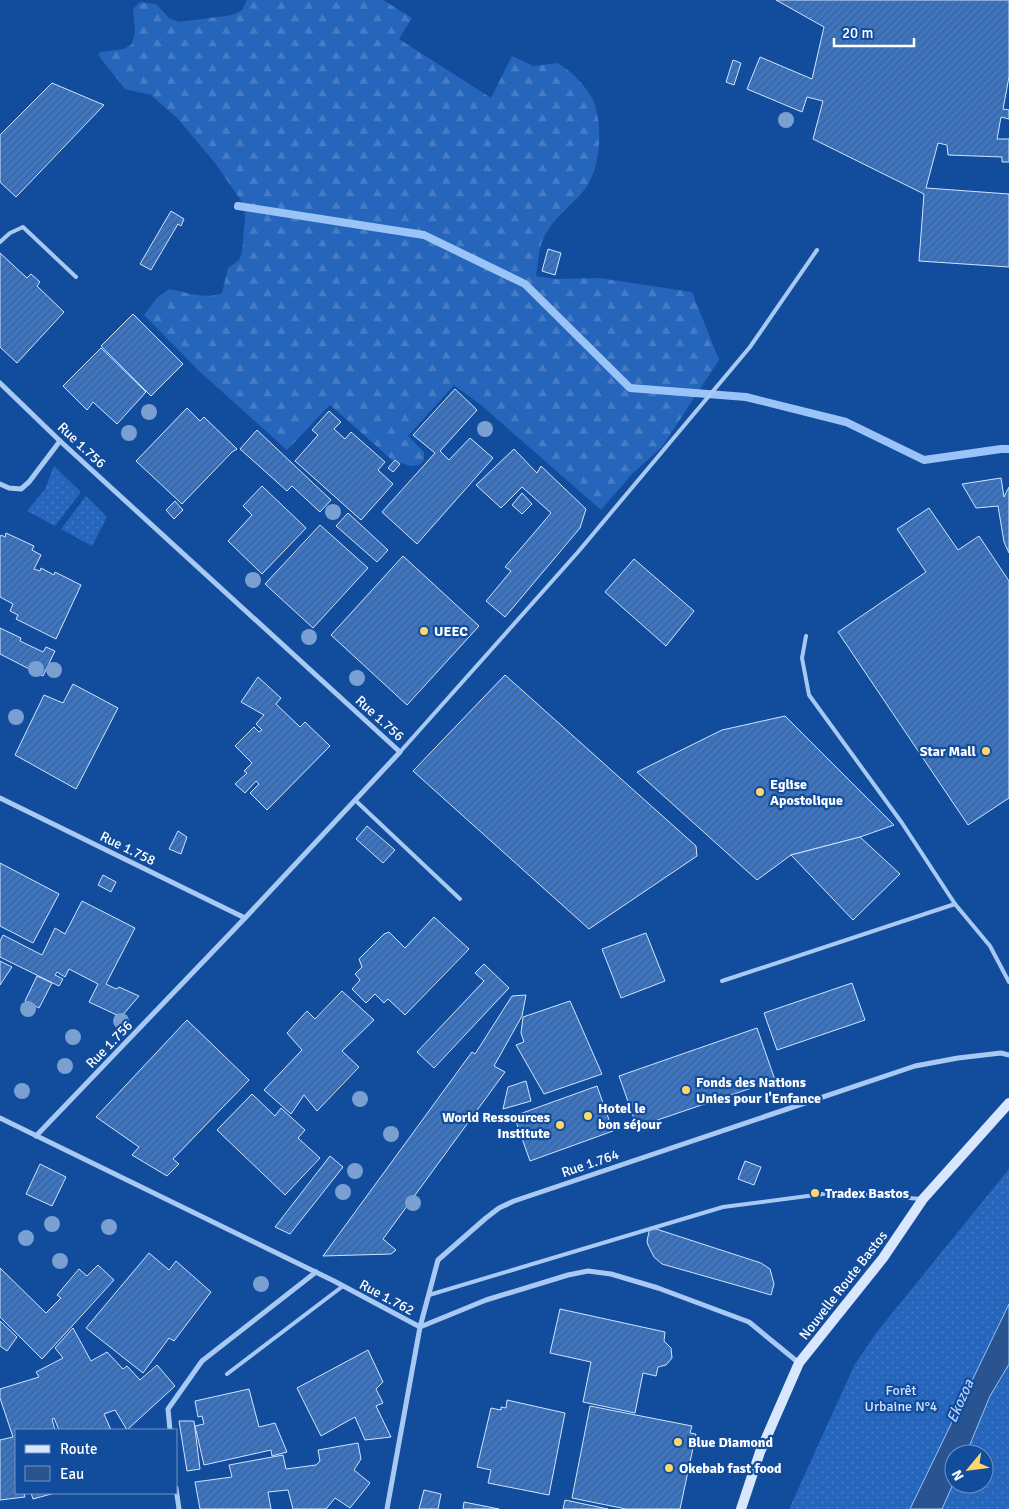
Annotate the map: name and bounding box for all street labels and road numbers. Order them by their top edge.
street label: Rue 1.756 [54,419,109,472]
street label: Rue 1.756 [352,692,408,745]
street label: Rue 1.758 [97,828,158,869]
street label: Rue 1.756 [82,1017,136,1072]
street label: Rue 1.764 [559,1146,622,1181]
street label: Nouvelle Route Bastos [796,1227,891,1343]
street label: Rue 1.762 [356,1276,417,1319]

